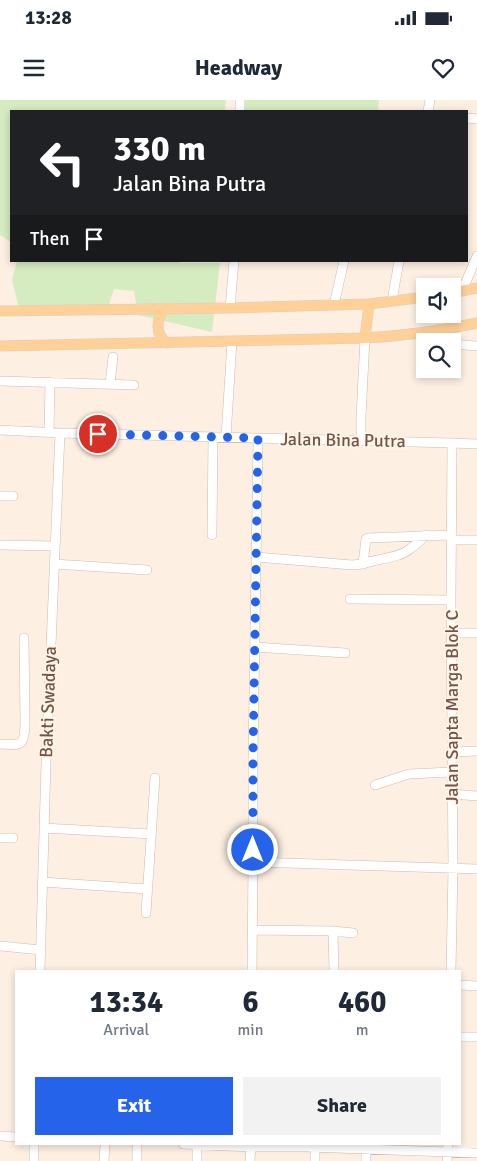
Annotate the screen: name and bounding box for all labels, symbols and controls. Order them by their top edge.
text: 13:28 [25,6,72,30]
icon: menu [20,54,48,82]
text: Headway [195,54,282,81]
icon: heart [429,54,457,82]
text: 330 m [113,127,206,170]
icon: left [30,130,95,195]
text: Jalan Bina Putra [113,170,266,197]
icon: arrive [80,225,108,253]
text: Then [30,227,70,251]
map controls [416,278,461,378]
button: sound [416,278,461,323]
button: search [416,333,461,378]
pin [77,413,119,455]
icon: arrive [84,420,112,448]
street label: Jalan Bina Putra [280,428,406,452]
street label: Jalan Sapta Marga Blok C [441,609,463,804]
street label: Bakti Swadaya [35,646,61,758]
position arrow [226,823,278,875]
text: 13:34 [89,984,163,1021]
text: 6 [242,984,259,1021]
text: 460 [338,984,386,1021]
text: Arrival [103,1020,149,1040]
text: min [238,1020,263,1040]
text: m [356,1020,369,1040]
button: Exit [35,1077,233,1135]
button: Share [243,1077,441,1135]

